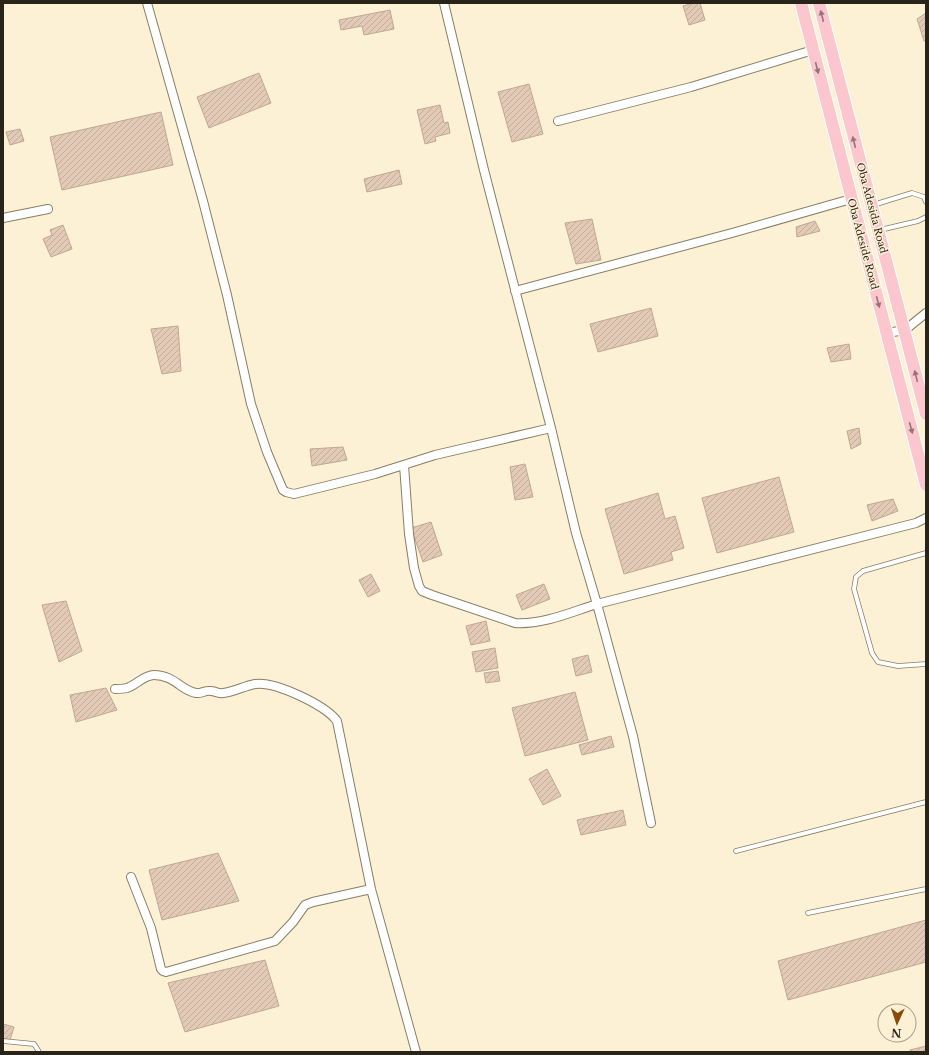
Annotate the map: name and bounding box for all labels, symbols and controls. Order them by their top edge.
one-way arrow [819,10,825,22]
one-way arrow [815,62,821,74]
one-way arrow [851,136,857,148]
street label: Oba Adesida Road [854,161,890,255]
street label: Oba Adeside Road [845,197,881,291]
one-way arrow [875,296,881,308]
one-way arrow [913,370,919,382]
one-way arrow [908,422,914,434]
north arrow [877,1003,917,1043]
text: N [890,1026,902,1040]

